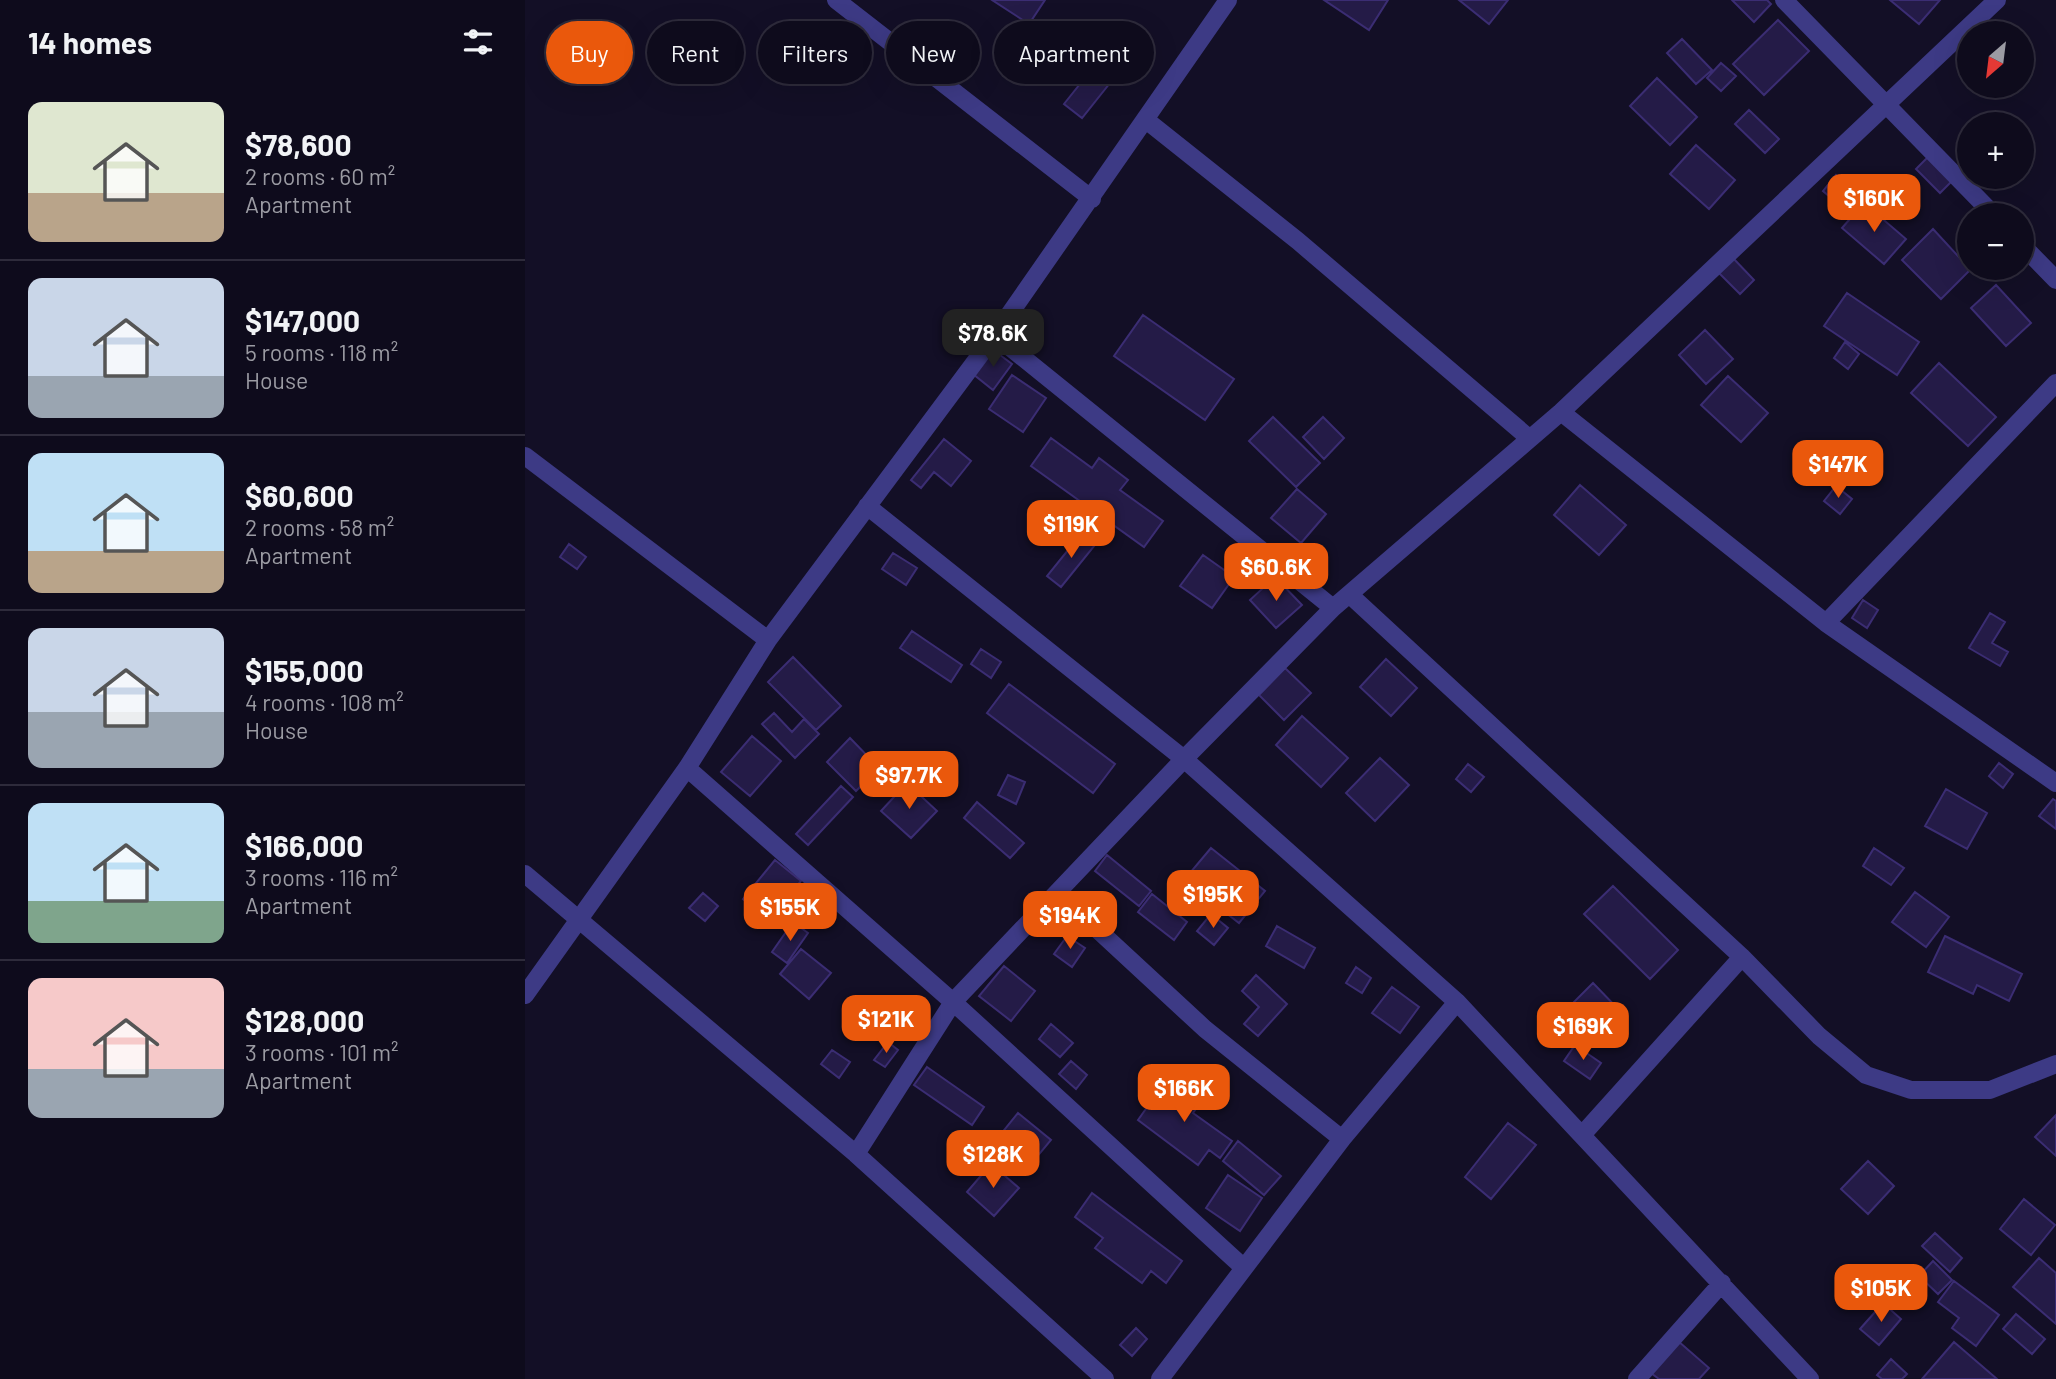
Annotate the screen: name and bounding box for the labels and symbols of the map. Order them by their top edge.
north arrow [1957,21,2033,98]
pin: $160K [1825,174,1923,234]
pin: $78.6K [936,310,1050,369]
pin: $147K [1789,440,1887,500]
pin: $119K [1022,500,1120,560]
pin: $60.6K [1219,544,1333,603]
pin: $97.7K [852,752,966,811]
pin: $195K [1164,870,1262,930]
pin: $155K [741,884,839,943]
pin: $194K [1021,892,1119,951]
pin: $121K [837,996,935,1055]
pin: $169K [1534,1002,1632,1062]
pin: $166K [1135,1064,1233,1124]
pin: $128K [944,1130,1042,1190]
pin: $105K [1832,1264,1930,1324]

